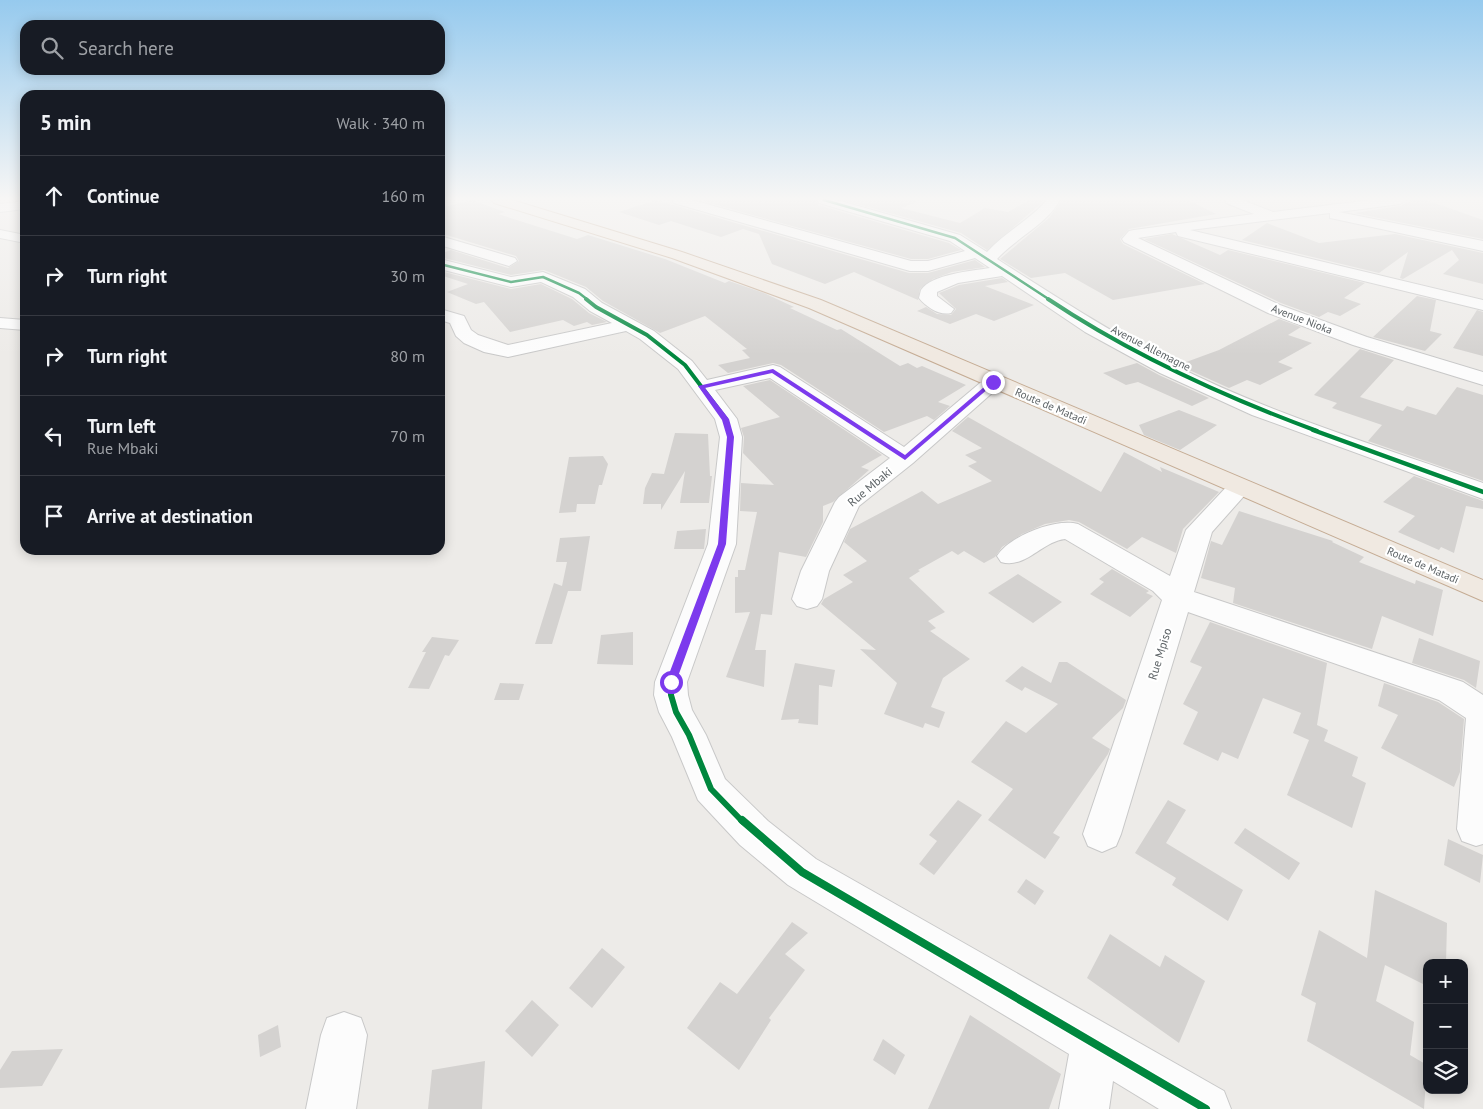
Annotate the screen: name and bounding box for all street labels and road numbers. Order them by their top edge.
street label: Avenue Nioka [1269,301,1335,337]
street label: Avenue Allemagne [1109,322,1193,374]
street label: Route de Matadi [1013,385,1089,427]
street label: Rue Mbaki [844,464,895,510]
street label: Route de Matadi [1385,544,1461,586]
street label: Rue Mpiso [1145,626,1175,682]

